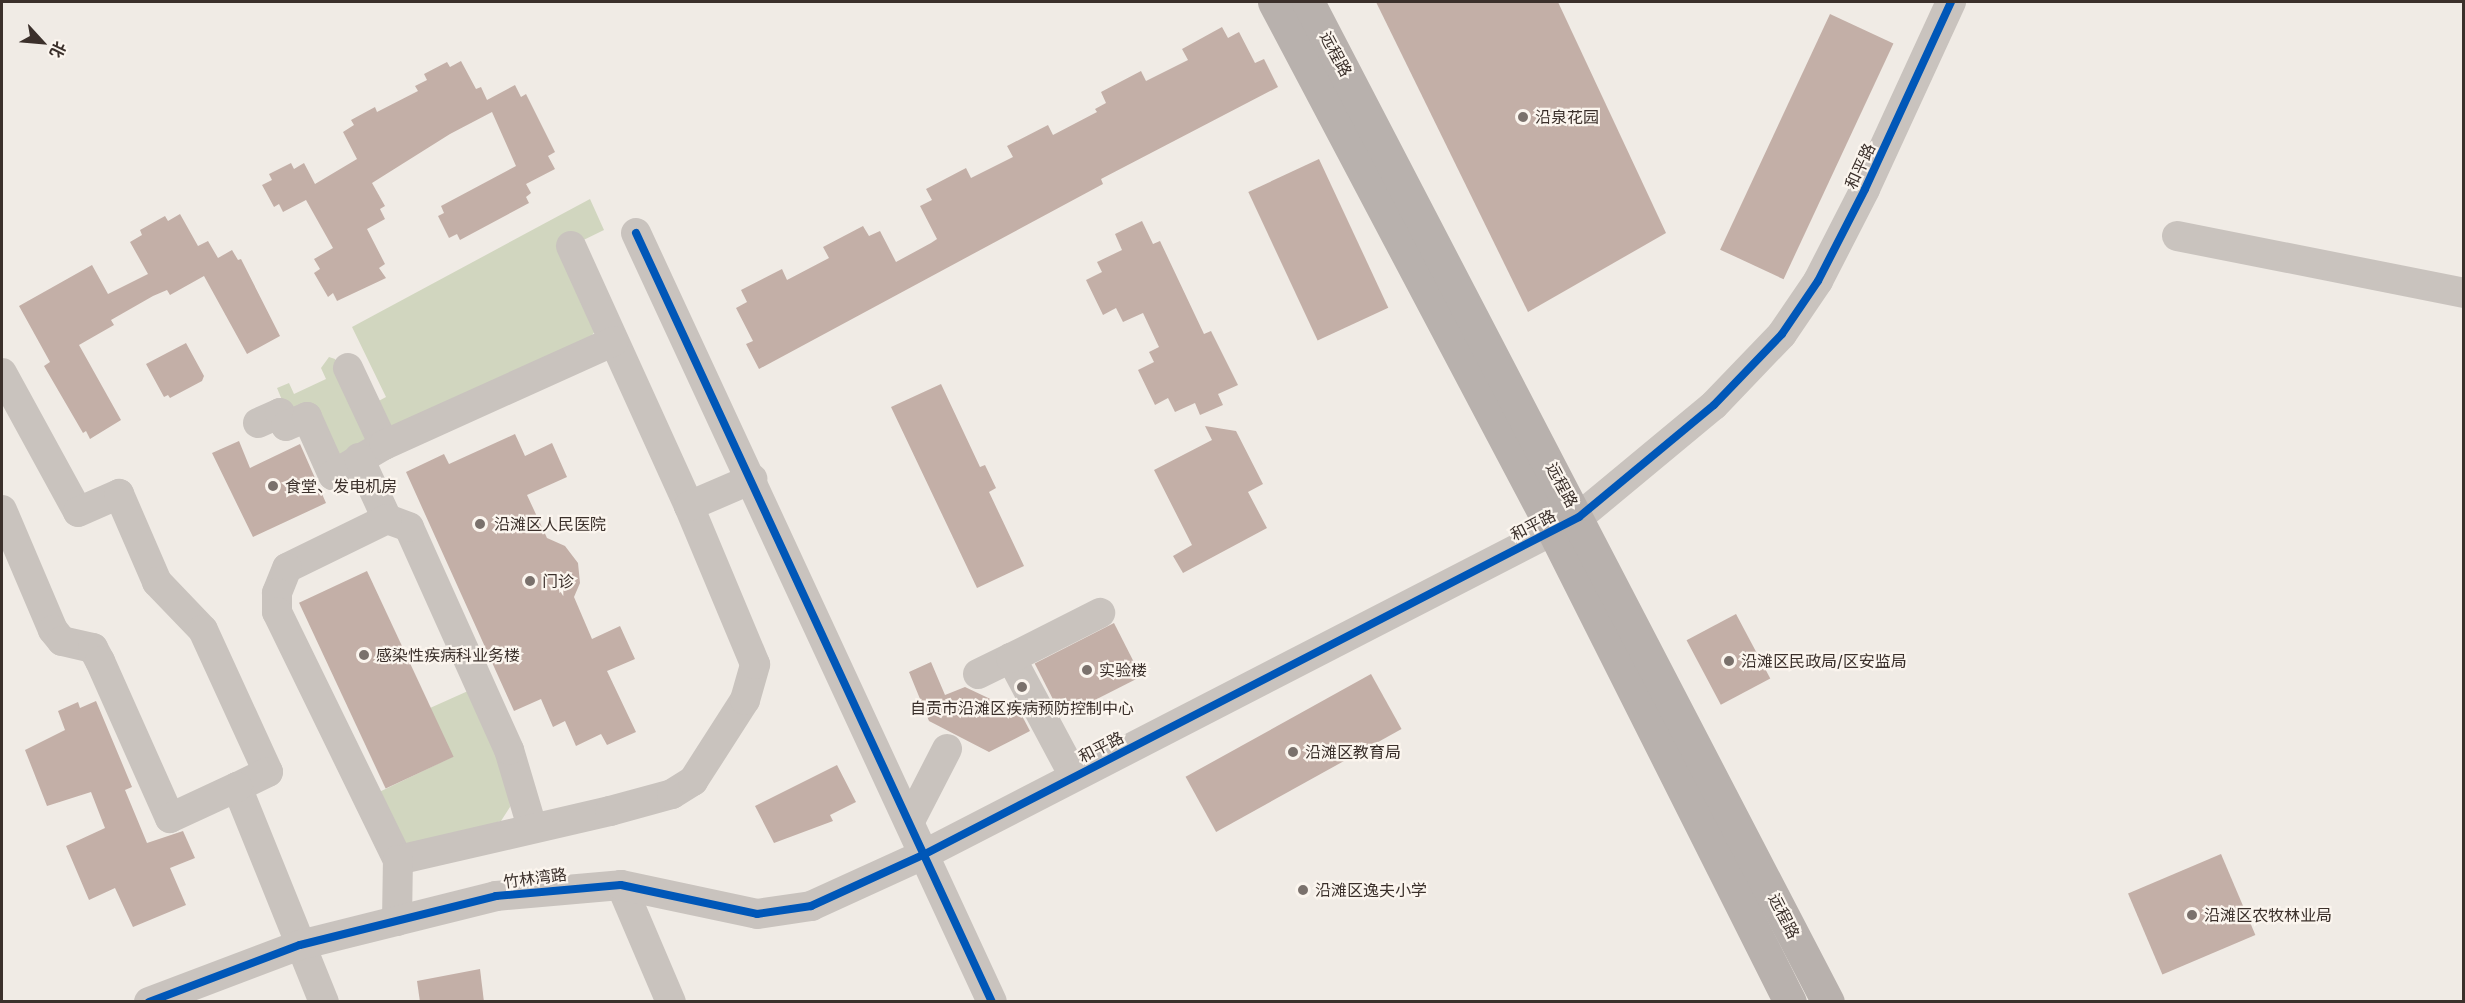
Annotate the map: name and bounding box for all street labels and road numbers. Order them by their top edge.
street label: 远程路 [1316,28,1356,80]
street label: 和平路 [1841,140,1879,192]
street label: 远程路 [1542,459,1582,511]
street label: 和平路 [1507,506,1559,544]
street label: 和平路 [1075,728,1127,766]
street label: 竹林湾路 [502,865,568,891]
street label: 远程路 [1765,890,1803,942]

